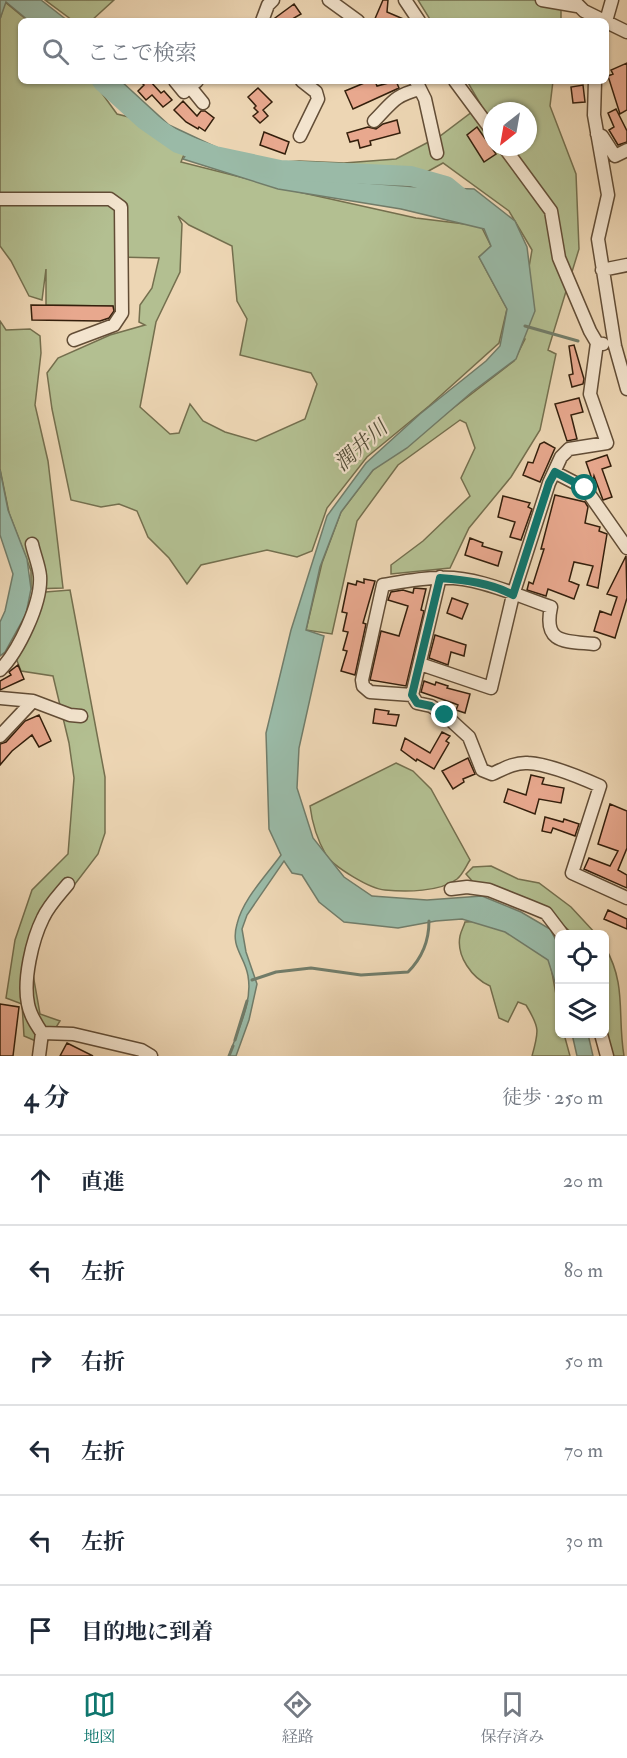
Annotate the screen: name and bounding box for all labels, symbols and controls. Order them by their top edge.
search box [18,18,609,84]
icon: search [39,35,72,68]
text: ここで検索 [87,39,197,67]
north arrow [483,102,537,156]
water label: 潤井川 [329,414,395,477]
route start [571,474,597,500]
route end [431,701,457,727]
map controls [555,930,609,1038]
button: locate [555,930,609,984]
button: layers [555,984,609,1038]
text: 4 分 [24,1082,70,1114]
text: 徒歩 · 250 m [502,1085,603,1110]
icon: ahead [24,1164,57,1197]
text: 直進 [81,1168,125,1196]
text: 20 m [563,1168,603,1193]
icon: left [24,1254,57,1287]
text: 左折 [81,1258,125,1286]
text: 80 m [564,1258,603,1283]
icon: right [24,1344,57,1377]
text: 右折 [81,1348,125,1376]
text: 50 m [564,1348,603,1373]
icon: left [24,1434,57,1467]
text: 左折 [81,1438,125,1466]
text: 70 m [564,1438,603,1463]
icon: left [24,1524,57,1557]
text: 左折 [81,1528,125,1556]
text: 30 m [565,1528,603,1553]
icon: arrive [24,1614,57,1647]
text: 目的地に到着 [81,1618,213,1646]
tab: 地図 [83,1688,116,1747]
tab: 経路 [281,1688,314,1747]
tab: 保存済み [480,1688,544,1747]

